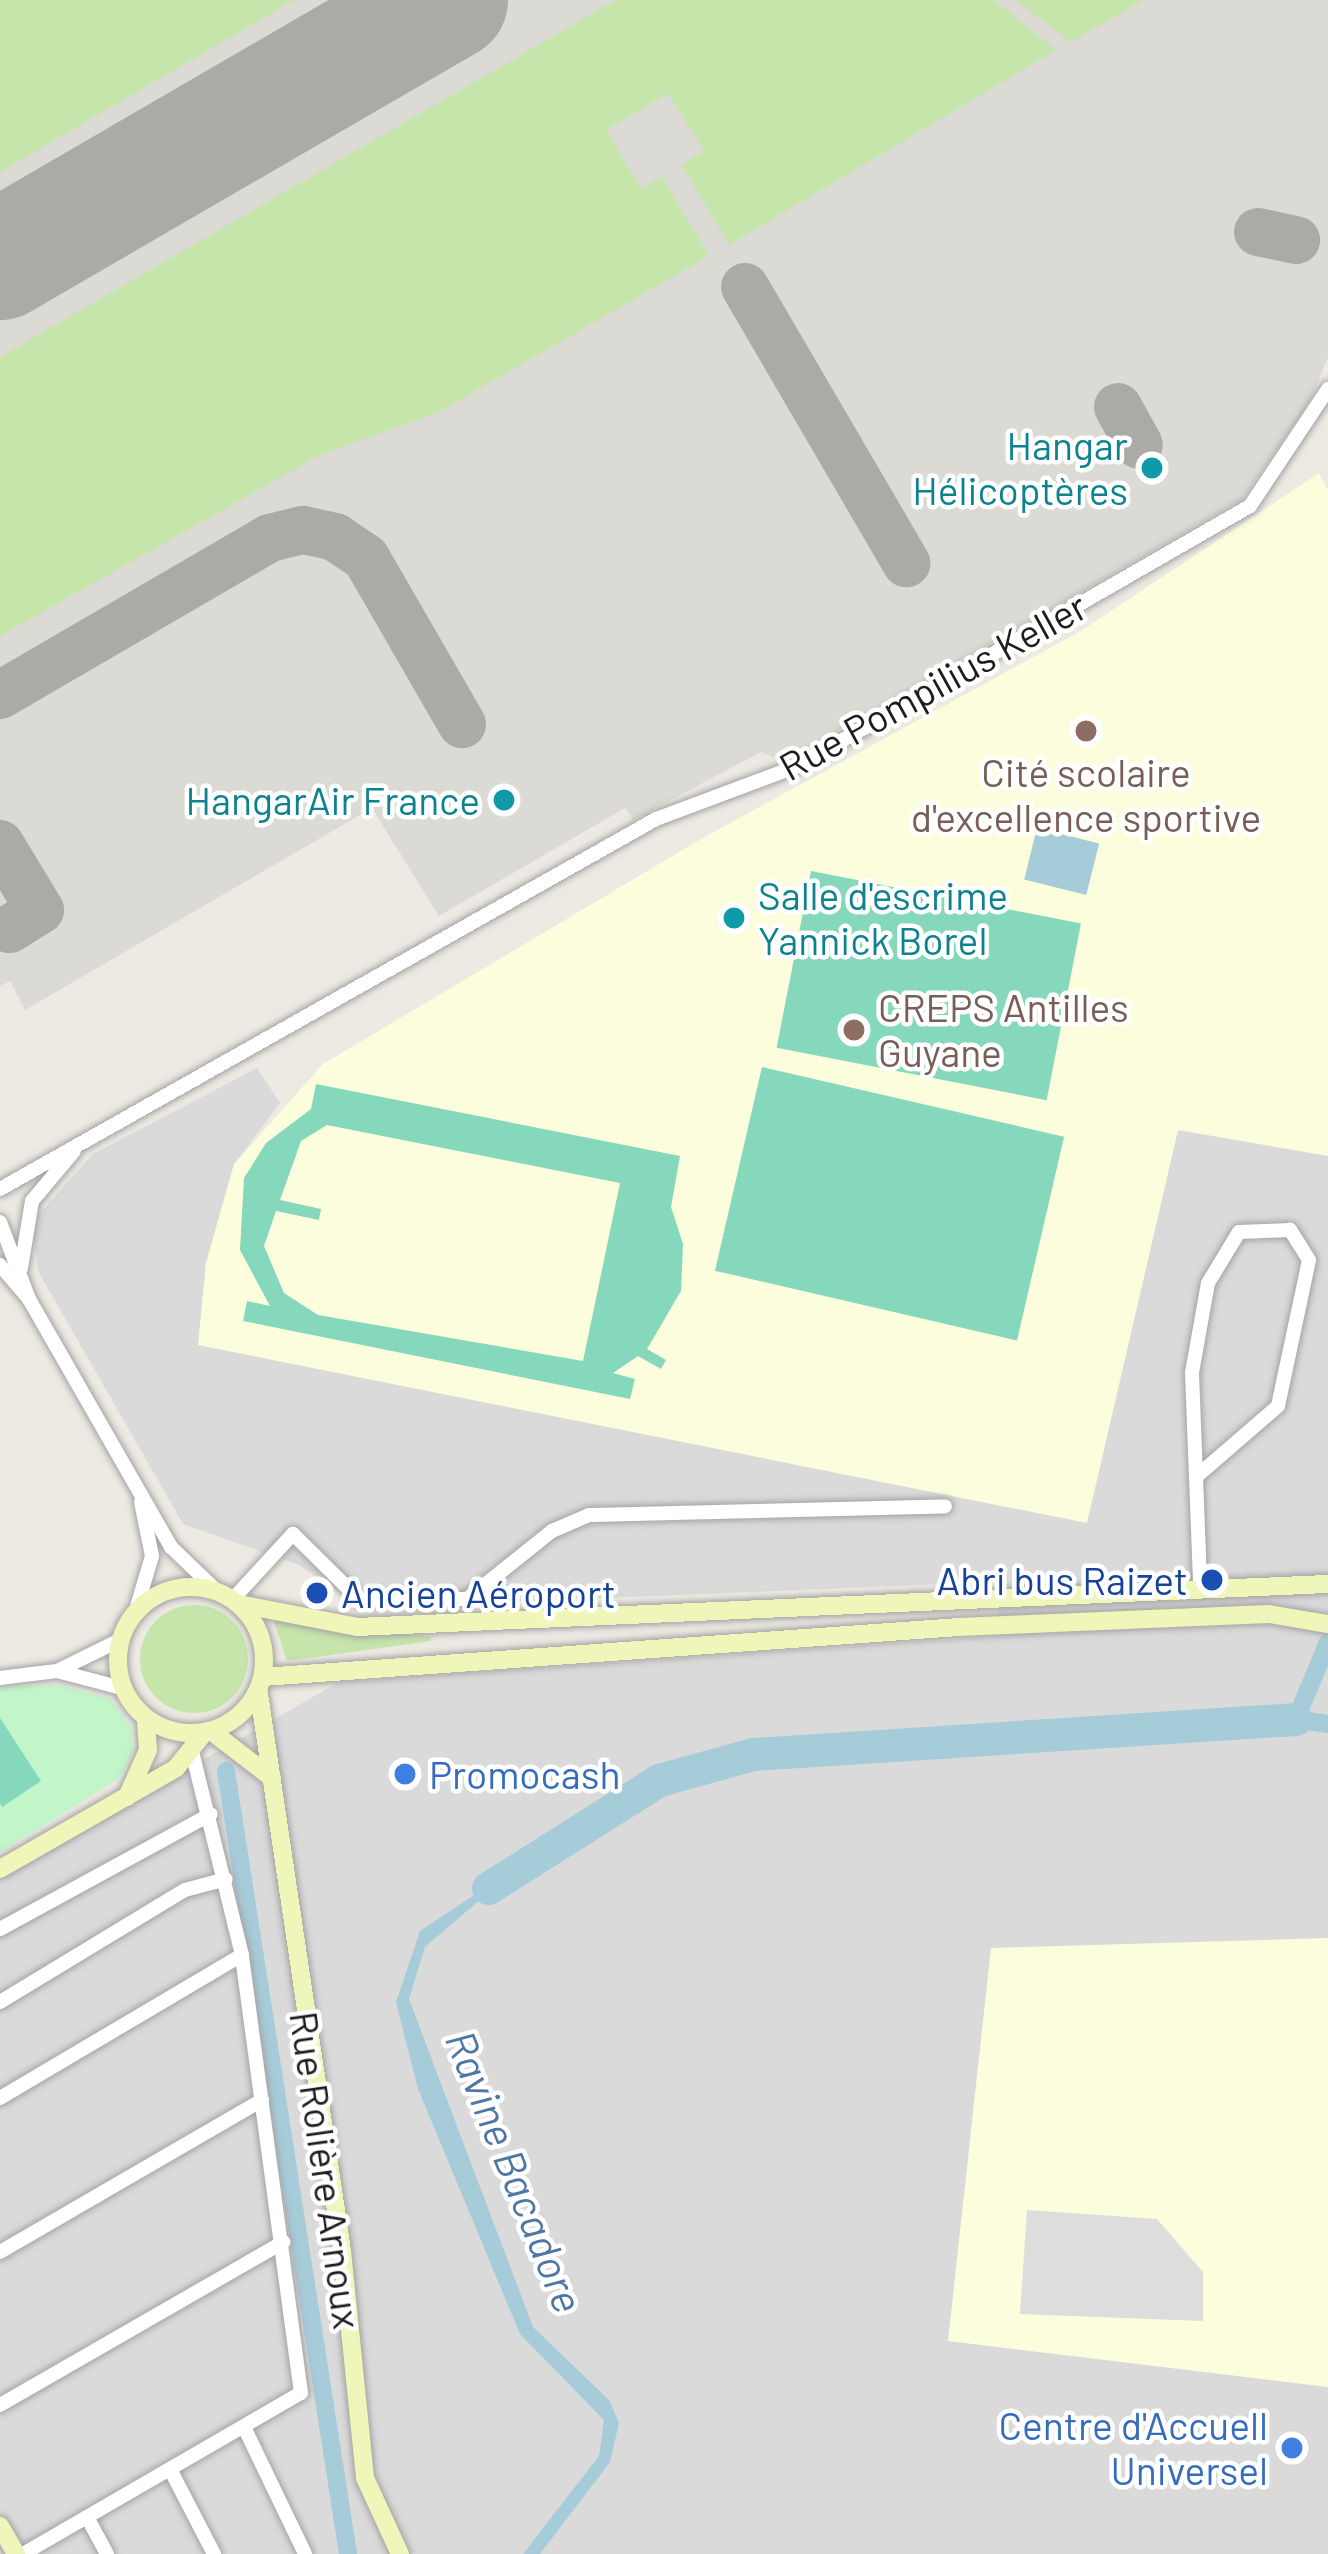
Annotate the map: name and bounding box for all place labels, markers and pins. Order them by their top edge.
place label: Hangar Hélicoptères [912,423,1128,514]
marker: Hangar Hélicoptères [1139,455,1165,481]
marker: Cité scolaire d'excellence sportive [1073,718,1099,744]
place label: Cité scolaire d'excellence sportive [911,750,1261,841]
place label: HangarAir France [186,777,480,823]
marker: HangarAir France [491,787,517,813]
place label: Salle d'escrime Yannick Borel [758,873,1008,964]
marker: Salle d'escrime Yannick Borel [721,905,747,931]
place label: CREPS Antilles Guyane [878,985,1129,1076]
marker: CREPS Antilles Guyane [841,1017,867,1043]
place label: Abri bus Raizet [937,1557,1188,1603]
marker: Abri bus Raizet [1199,1567,1225,1593]
place label: Ancien Aéroport [341,1570,616,1616]
marker: Ancien Aéroport [304,1580,330,1606]
place label: Promocash [429,1751,621,1797]
marker: Promocash [392,1761,418,1787]
place label: Centre d'Accuell Universel [998,2403,1268,2494]
marker: Centre d'Accuell Universel [1279,2435,1305,2461]

